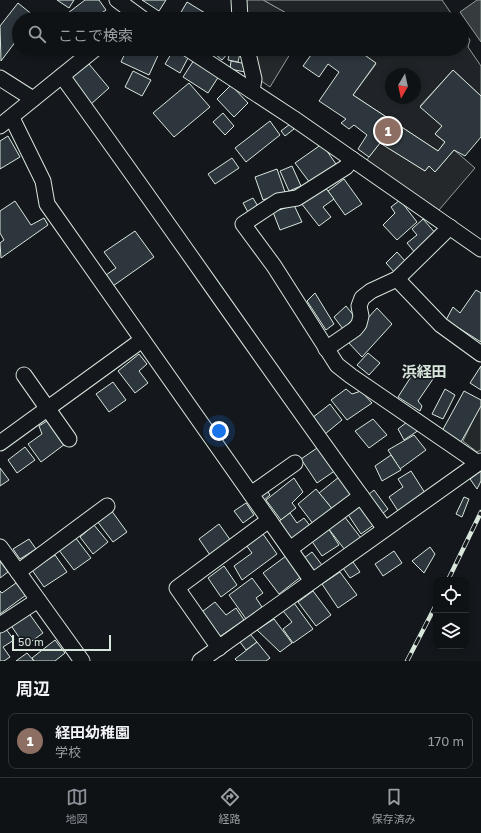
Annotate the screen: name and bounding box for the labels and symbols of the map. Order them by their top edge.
north arrow [385,68,421,104]
pin: 1 [375,116,401,146]
district label: 浜経田 [401,362,447,380]
your location [209,421,229,441]
scale bar [12,633,111,652]

